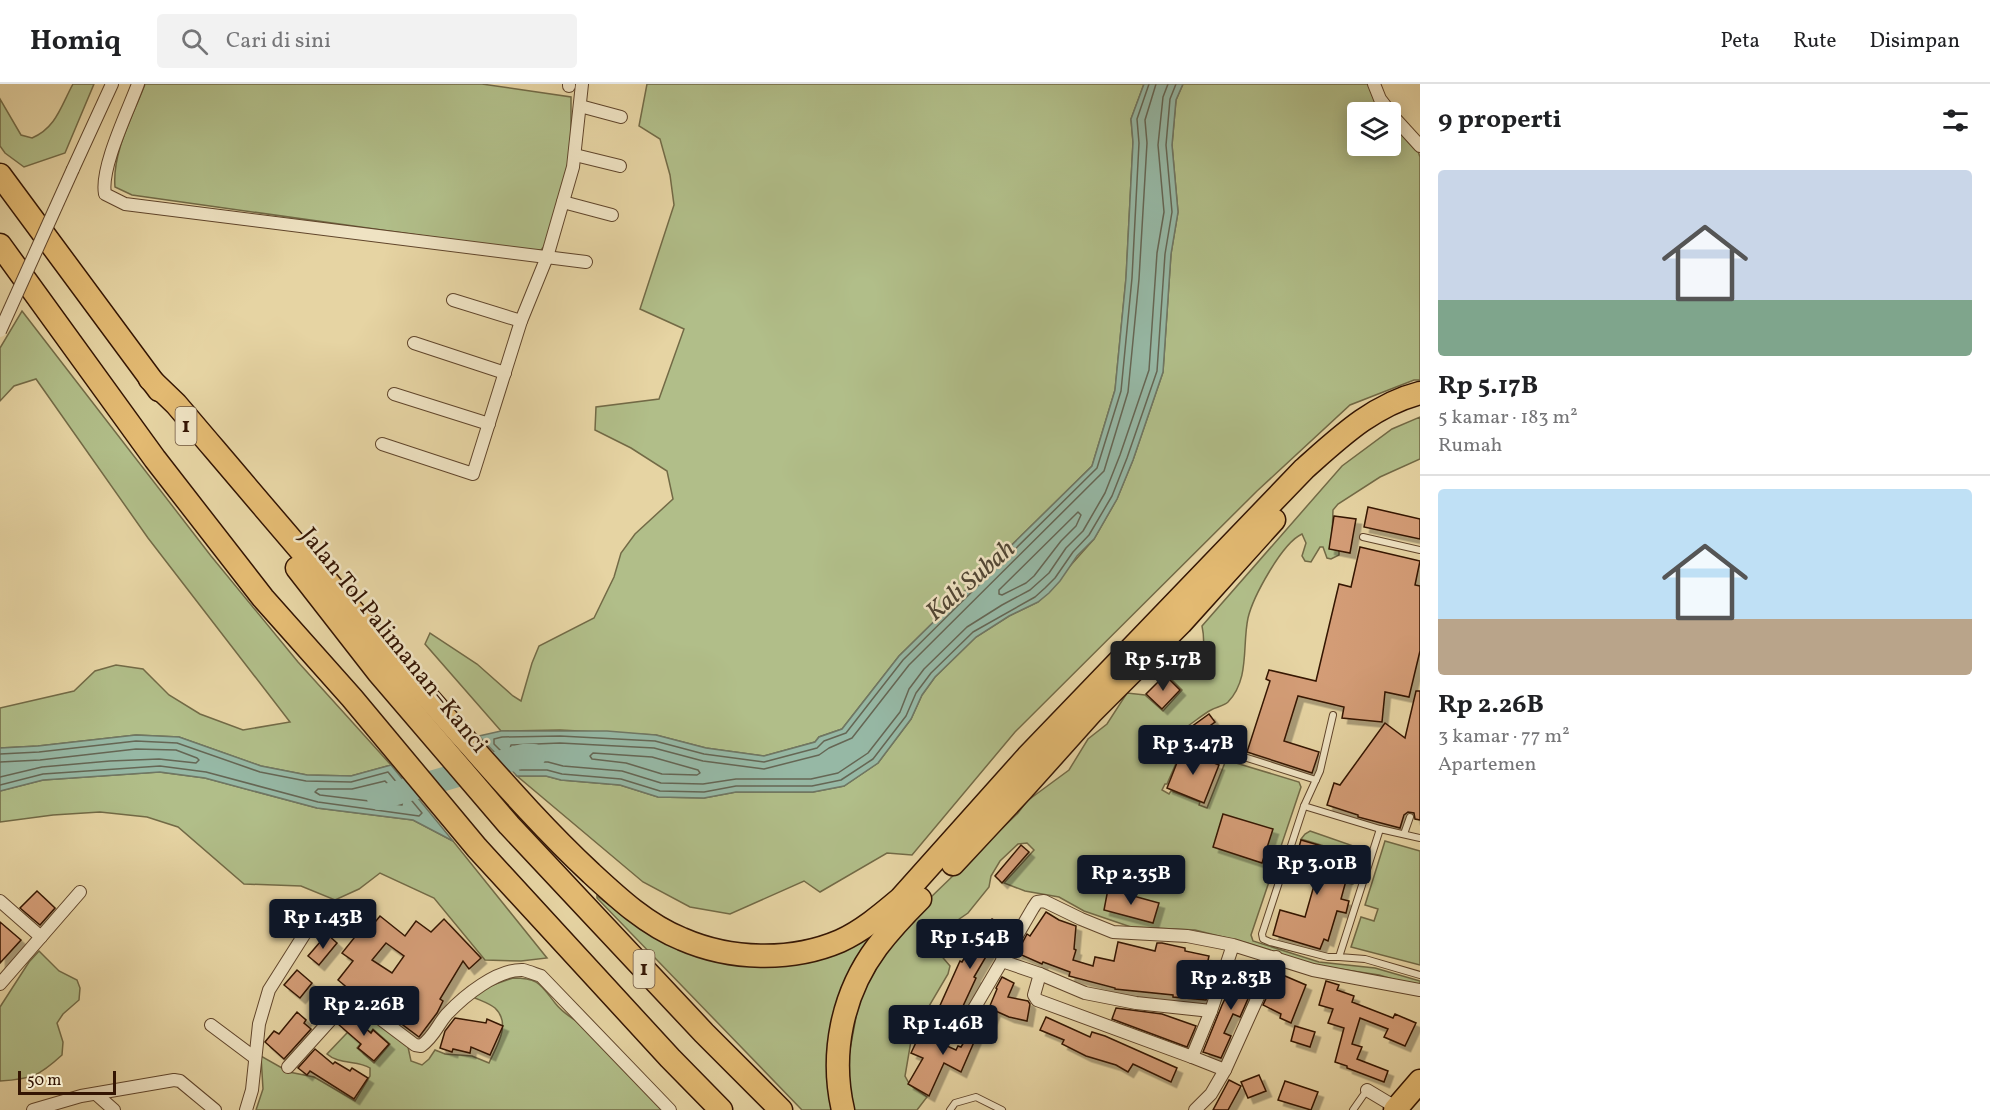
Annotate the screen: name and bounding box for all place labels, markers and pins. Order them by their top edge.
pin: Rp 5.17B [1101,641,1225,692]
pin: Rp 3.47B [1131,725,1255,776]
pin: Rp 3.01B [1255,845,1379,896]
pin: Rp 2.35B [1069,855,1193,906]
pin: Rp 1.43B [261,899,385,950]
pin: Rp 1.54B [908,919,1032,970]
pin: Rp 2.83B [1169,960,1293,1011]
pin: Rp 2.26B [302,986,426,1037]
pin: Rp 1.46B [881,1005,1005,1056]

